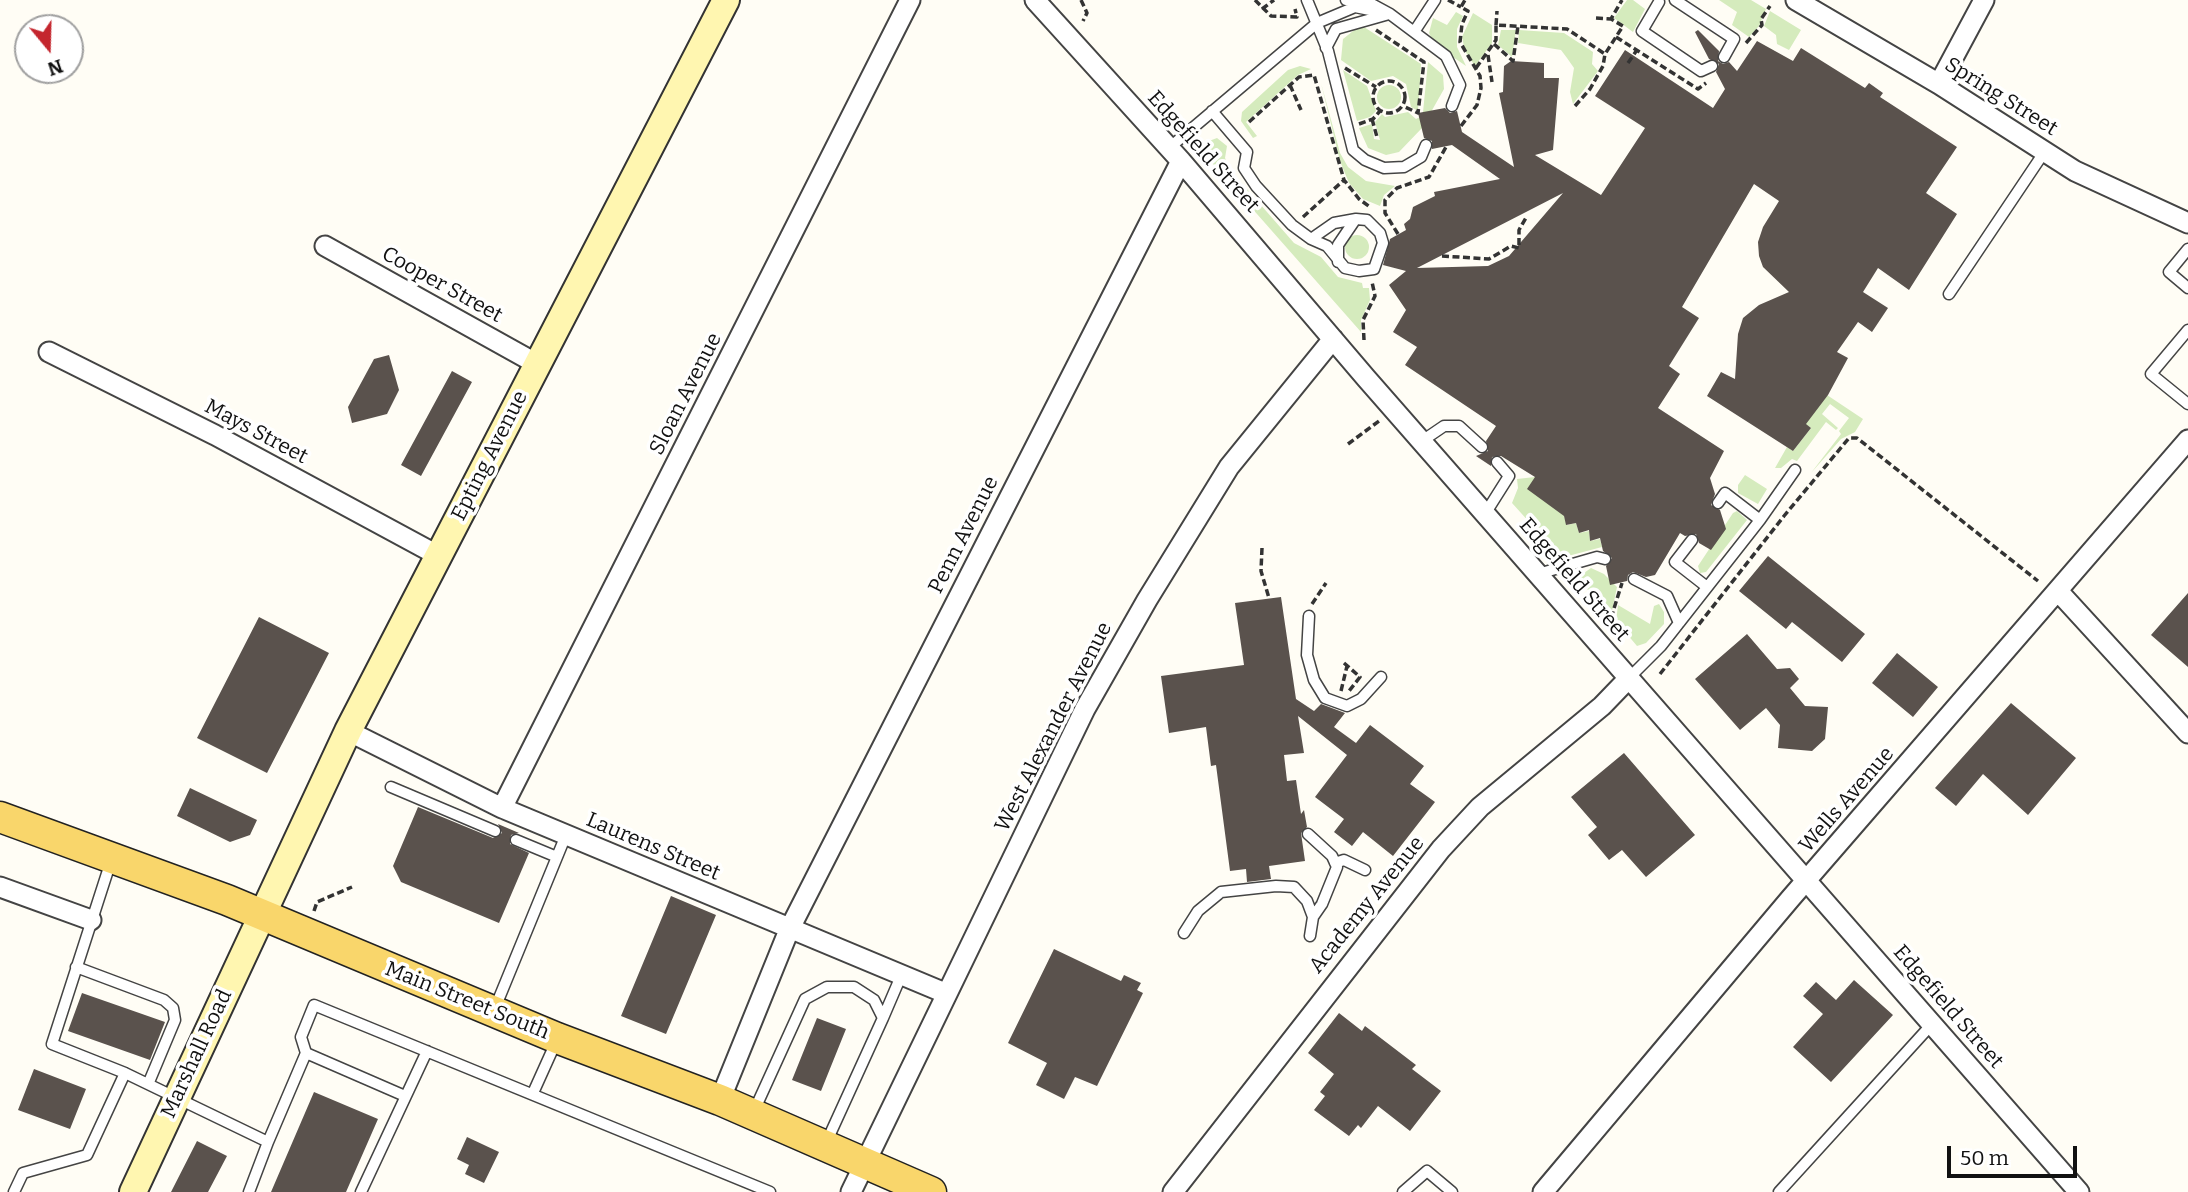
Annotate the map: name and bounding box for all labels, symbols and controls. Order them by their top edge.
north arrow [14,14,84,84]
street label: Spring Street [1940,52,2062,142]
text: N [45,54,66,81]
street label: Edgefield Street [1142,86,1264,218]
street label: Cooper Street [377,242,507,328]
street label: Sloan Avenue [644,329,728,459]
street label: Epting Avenue [446,387,534,525]
street label: Mays Street [200,394,312,470]
street label: Penn Avenue [924,472,1004,598]
street label: Edgefield Street [1514,513,1634,647]
street label: West Alexander Avenue [990,618,1118,836]
street label: Wells Avenue [1794,742,1900,858]
street label: Laurens Street [582,807,724,887]
street label: Academy Avenue [1304,831,1430,979]
street label: Edgefield Street [1888,940,2008,1074]
street label: Main Street South [381,957,553,1045]
street label: Marshall Road [156,986,238,1122]
scale bar [1950,1132,2080,1176]
text: 50 m [1960,1145,2009,1171]

